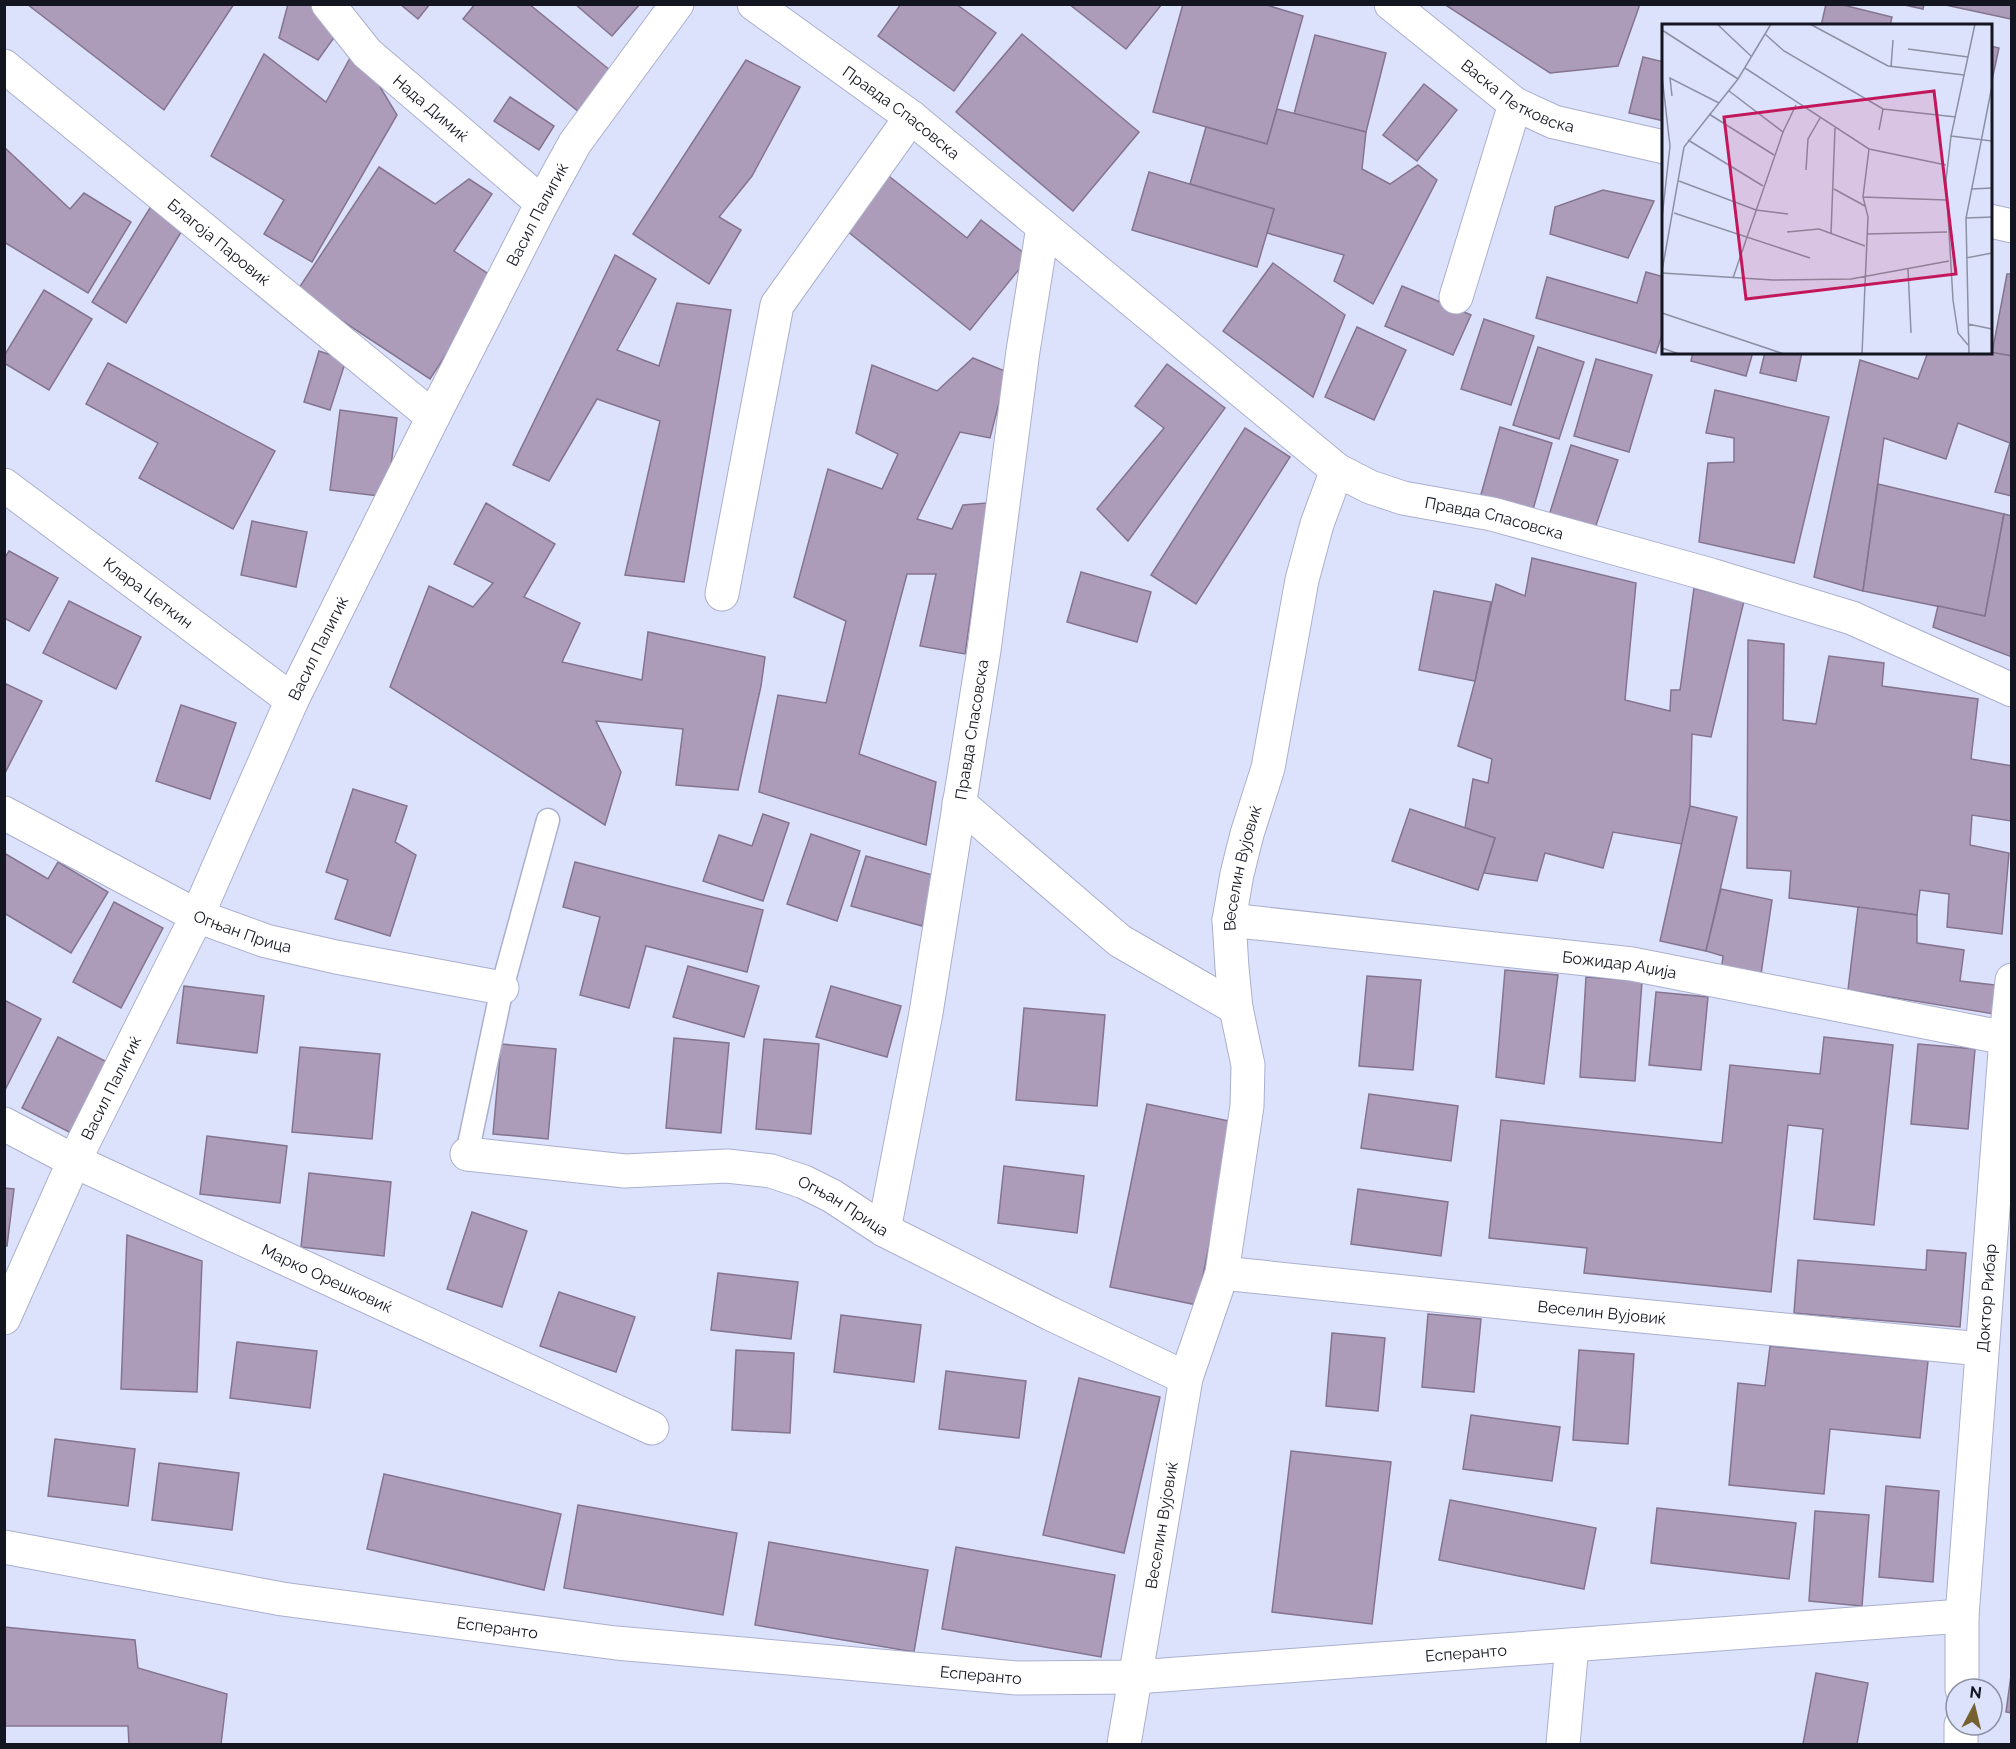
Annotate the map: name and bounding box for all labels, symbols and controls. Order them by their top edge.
inset map [1662,24,1992,354]
street label: Васка Петковска [1457,55,1576,136]
street label: Правда Спасовска [839,62,963,163]
street label: Нада Димиќ [389,71,472,146]
street label: Васил Палигиќ [502,160,572,269]
street label: Благоја Паровиќ [164,195,274,290]
street label: Правда Спасовска [1423,493,1566,544]
street label: Клара Цеткин [100,554,196,633]
street label: Васил Палигиќ [284,593,352,704]
street label: Правда Спасовска [951,658,992,801]
street label: Веселин Вујовиќ [1220,803,1266,932]
street label: Огњан Прица [191,907,293,957]
street label: Божидар Аџија [1561,947,1678,983]
street label: Васил Палигиќ [77,1033,145,1143]
street label: Огњан Прица [795,1172,892,1240]
street label: Марко Орешковиќ [259,1240,395,1317]
street label: Доктор Рибар [1973,1243,2000,1353]
street label: Веселин Вујовиќ [1537,1297,1667,1328]
street label: Веселин Вујовиќ [1141,1460,1182,1590]
street label: Есперанто [455,1613,539,1643]
street label: Есперанто [1424,1641,1507,1666]
street label: Есперанто [939,1662,1022,1688]
north arrow [1944,1677,2004,1737]
text: N [1969,1682,1983,1703]

